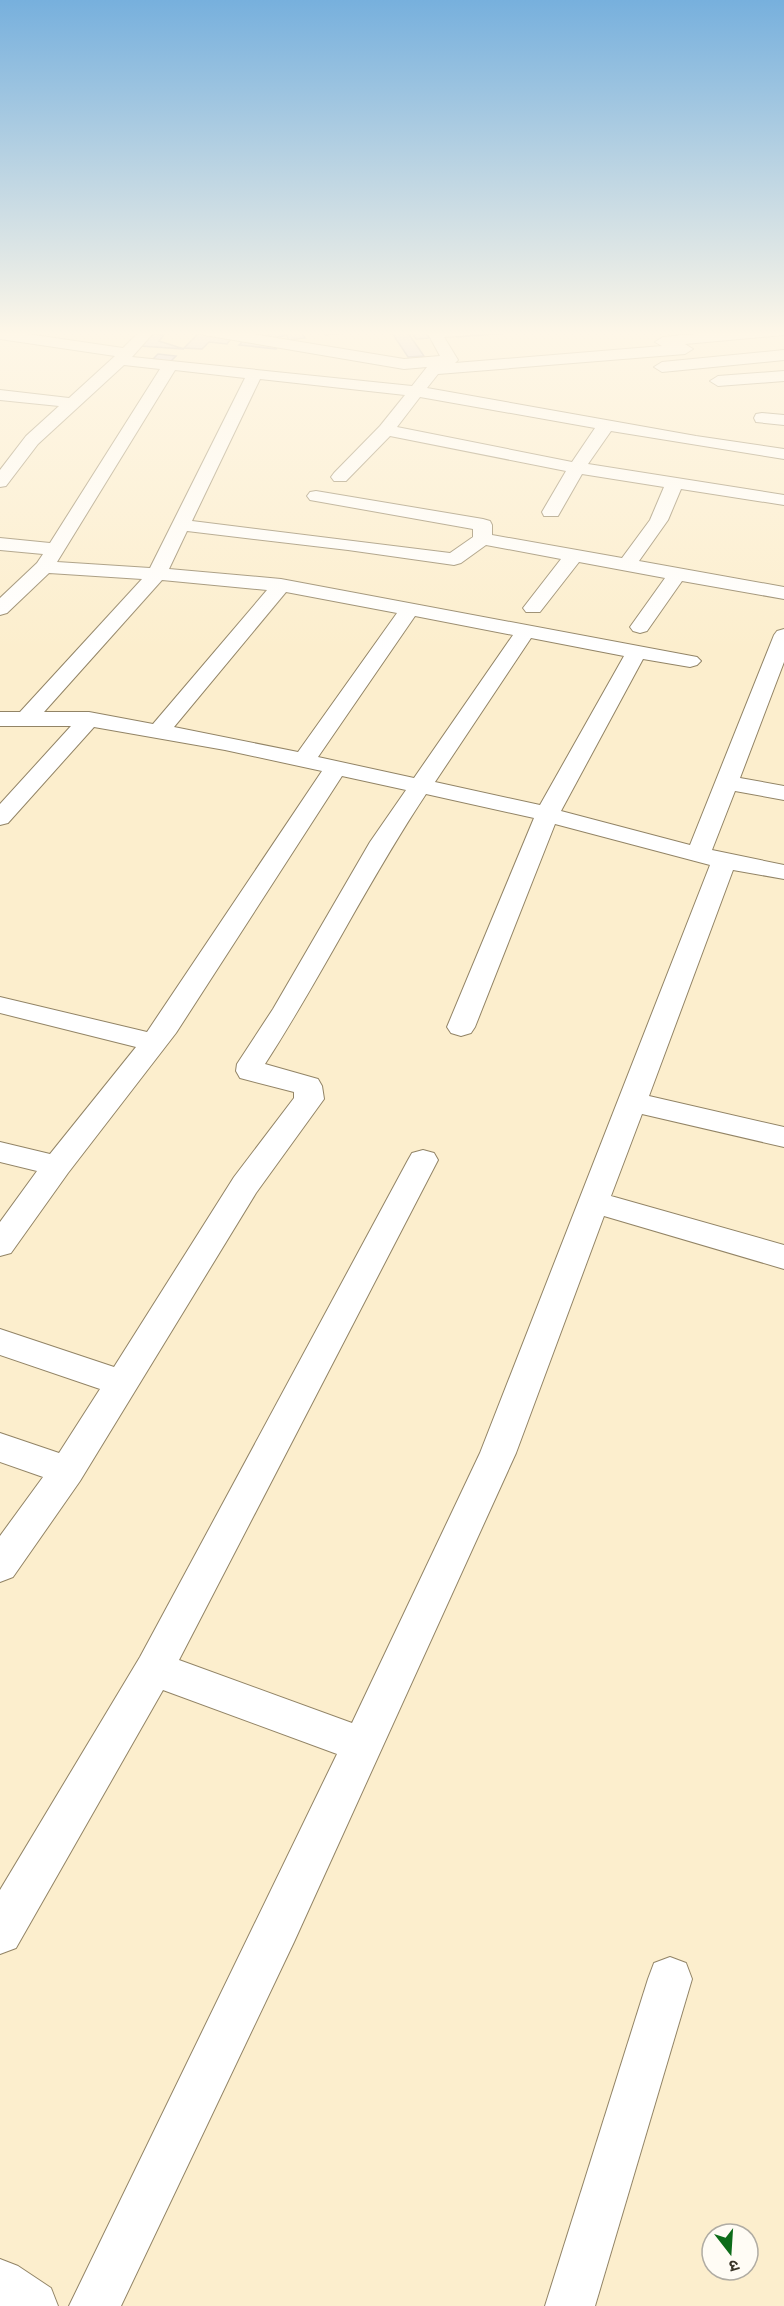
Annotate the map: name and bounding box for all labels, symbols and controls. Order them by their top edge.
north arrow [700,2222,760,2282]
text: उ [727,2256,742,2277]

